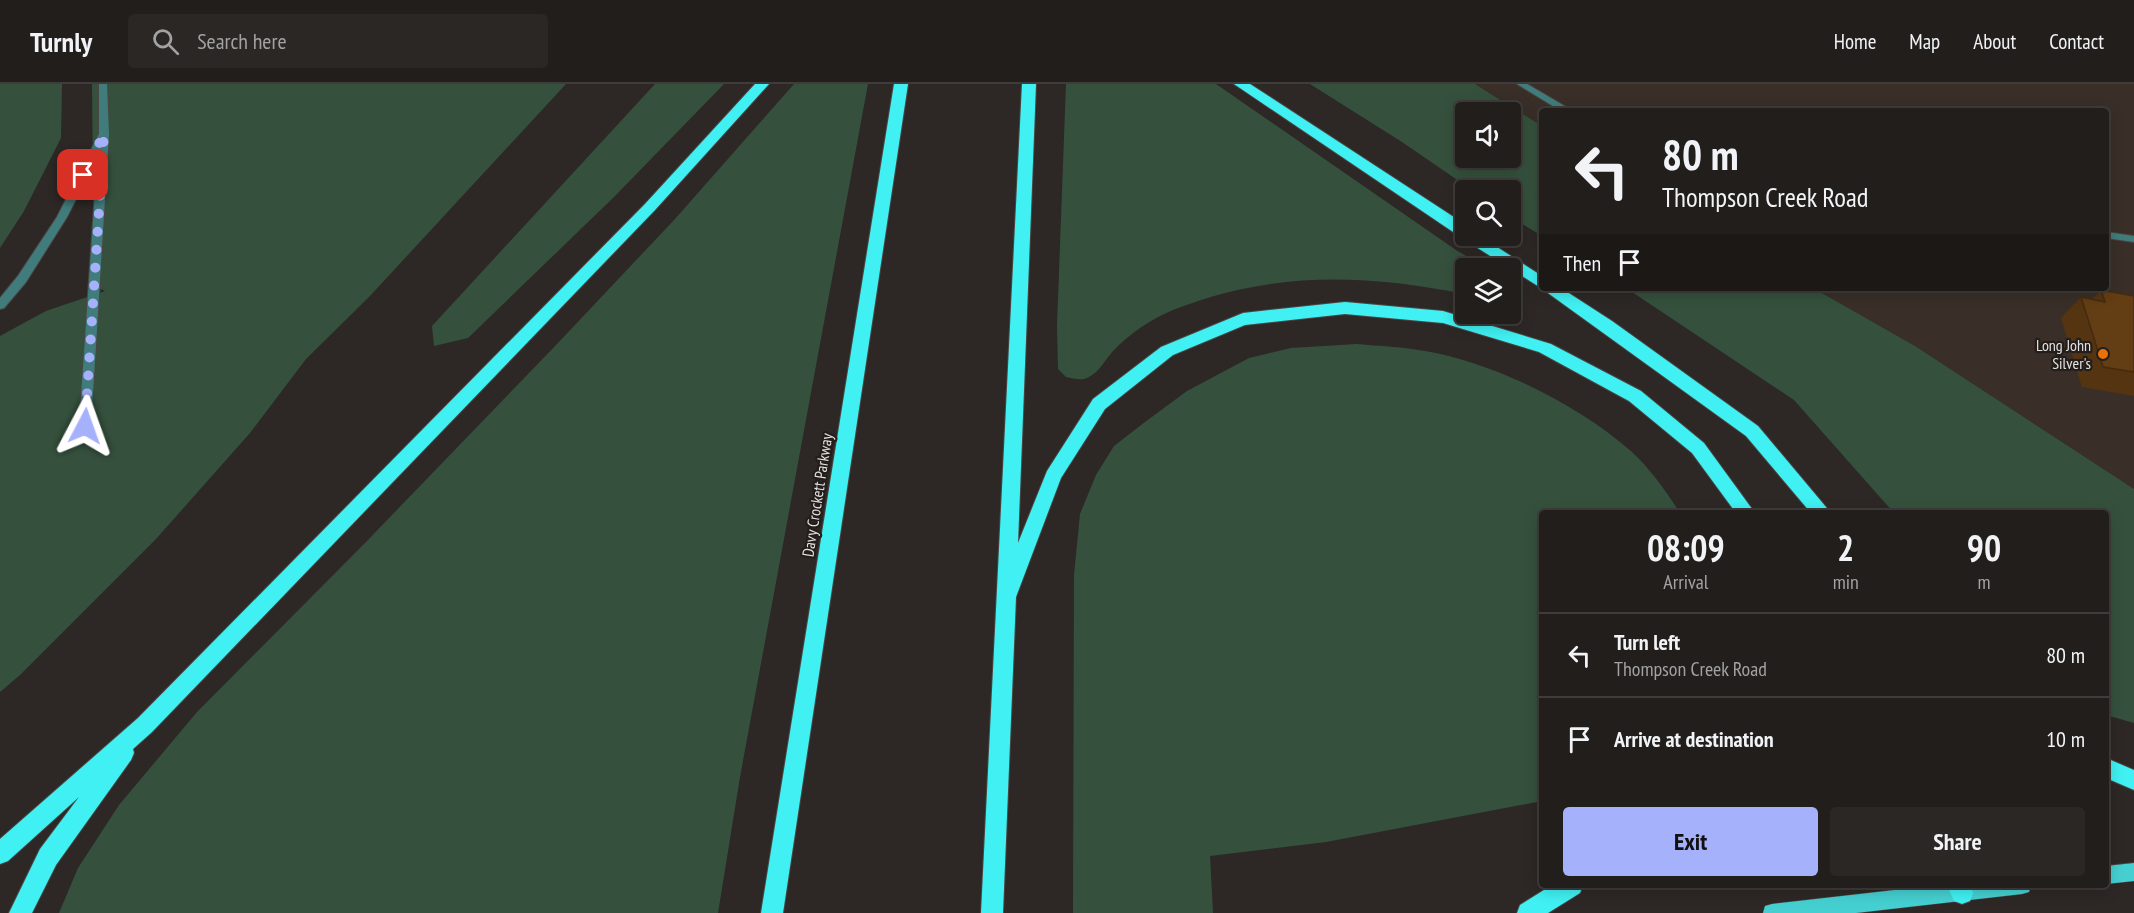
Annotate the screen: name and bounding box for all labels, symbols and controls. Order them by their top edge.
search box [128,14,548,68]
text: Turnly [30,23,92,60]
icon: search [149,25,182,58]
text: Search here [197,27,287,55]
text: Home [1834,28,1876,55]
text: Map [1909,28,1940,55]
text: About [1973,28,2016,55]
text: Contact [2049,28,2104,55]
map controls [1455,102,1521,324]
button: sound [1455,102,1521,168]
text: 80 m [1662,127,1739,182]
icon: left [1563,132,1641,210]
pin [57,149,108,200]
icon: arrive [66,158,99,191]
button: search [1455,180,1521,246]
text: Thompson Creek Road [1662,180,1868,214]
icon: arrive [1613,246,1646,279]
text: Then [1563,249,1601,277]
button: layers [1455,258,1521,324]
place label: Long John Silver's [2036,335,2091,373]
marker: Long John Silver's [2096,347,2110,361]
position arrow [53,394,117,458]
street label: Davy Crockett Parkway [797,432,837,558]
text: 08:09 [1647,524,1725,571]
text: 2 [1837,524,1854,571]
text: 90 [1967,524,2001,571]
text: Arrival [1663,569,1708,595]
text: min [1833,569,1859,595]
text: m [1977,569,1990,595]
text: Turn left [1614,628,1680,656]
icon: left [1563,639,1596,672]
text: 80 m [2046,641,2085,669]
text: Thompson Creek Road [1614,656,1767,682]
icon: arrive [1563,723,1596,756]
text: Arrive at destination [1614,725,1774,753]
text: 10 m [2046,725,2085,753]
button: Exit [1563,807,1818,876]
button: Share [1830,807,2085,876]

